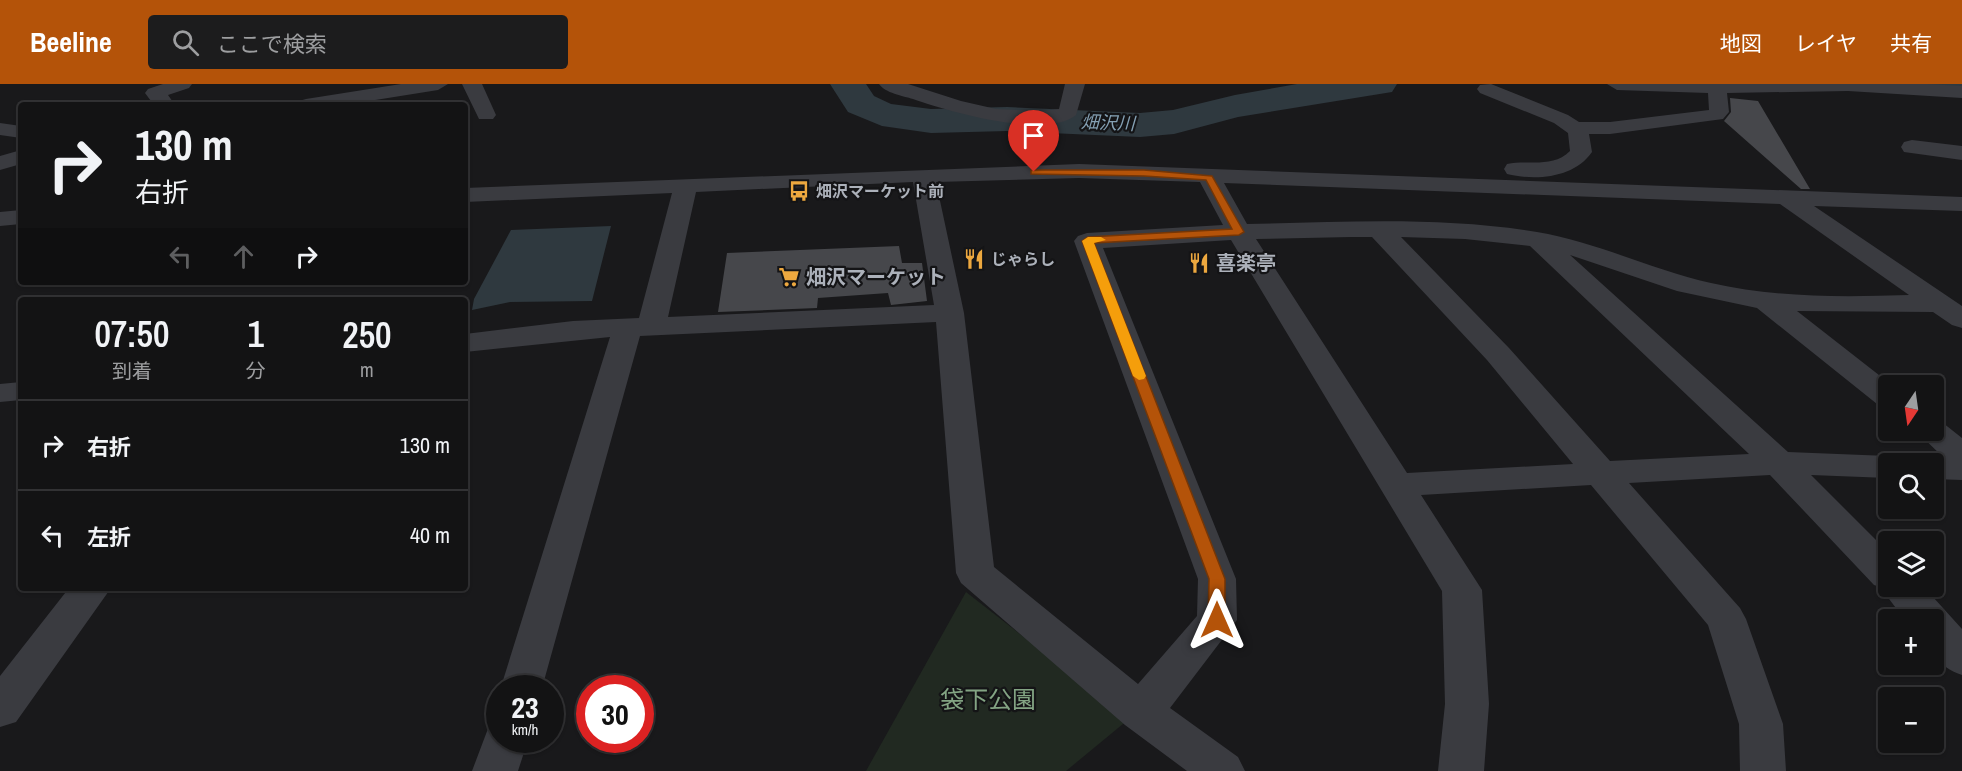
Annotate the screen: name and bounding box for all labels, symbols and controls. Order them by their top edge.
search box [148,15,568,69]
text: Beeline [30,23,112,61]
icon: search [169,26,202,59]
text: ここで検索 [217,29,327,59]
text: 地図 [1720,29,1762,58]
text: レイヤ [1795,29,1857,58]
text: 共有 [1890,29,1932,58]
water label: 畑沢川 [1081,109,1137,136]
pin [1008,110,1059,172]
text: 130 m [135,117,233,173]
icon: arrive [1017,119,1050,152]
icon: right [36,126,114,204]
text: 右折 [135,174,189,210]
bus stop icon: 畑沢マーケット前 [787,179,811,203]
place label: 畑沢マーケット前 [816,180,944,202]
icon: left [164,240,197,273]
icon: ahead [227,240,260,273]
icon: right [290,240,323,273]
restaurant icon: じゃらし [962,247,986,271]
place label: じゃらし [991,248,1055,270]
place label: 喜楽亭 [1216,249,1276,276]
restaurant icon: 喜楽亭 [1187,251,1211,275]
place label: 畑沢マーケット [806,263,946,290]
supermarket icon: 畑沢マーケット [777,265,801,289]
text: 07:50 [94,310,169,358]
text: 1 [248,310,264,358]
text: 250 [342,311,392,359]
text: m [360,356,374,383]
text: 到着 [112,357,152,384]
text: 分 [246,357,266,384]
north arrow [1878,375,1944,441]
map controls [1878,375,1944,753]
icon: right [36,429,69,462]
text: 130 m [400,430,450,460]
text: 右折 [87,432,131,462]
button: search [1878,453,1944,519]
icon: left [36,519,69,552]
text: 40 m [410,520,450,550]
text: 左折 [87,522,131,552]
button: layers [1878,531,1944,597]
position arrow [1185,588,1249,652]
button: + [1878,609,1944,675]
speed limit sign: 30 [576,675,654,753]
park label: 袋下公園 [940,683,1036,715]
text: 23 [511,687,539,727]
button: − [1878,687,1944,753]
text: km/h [512,719,538,740]

